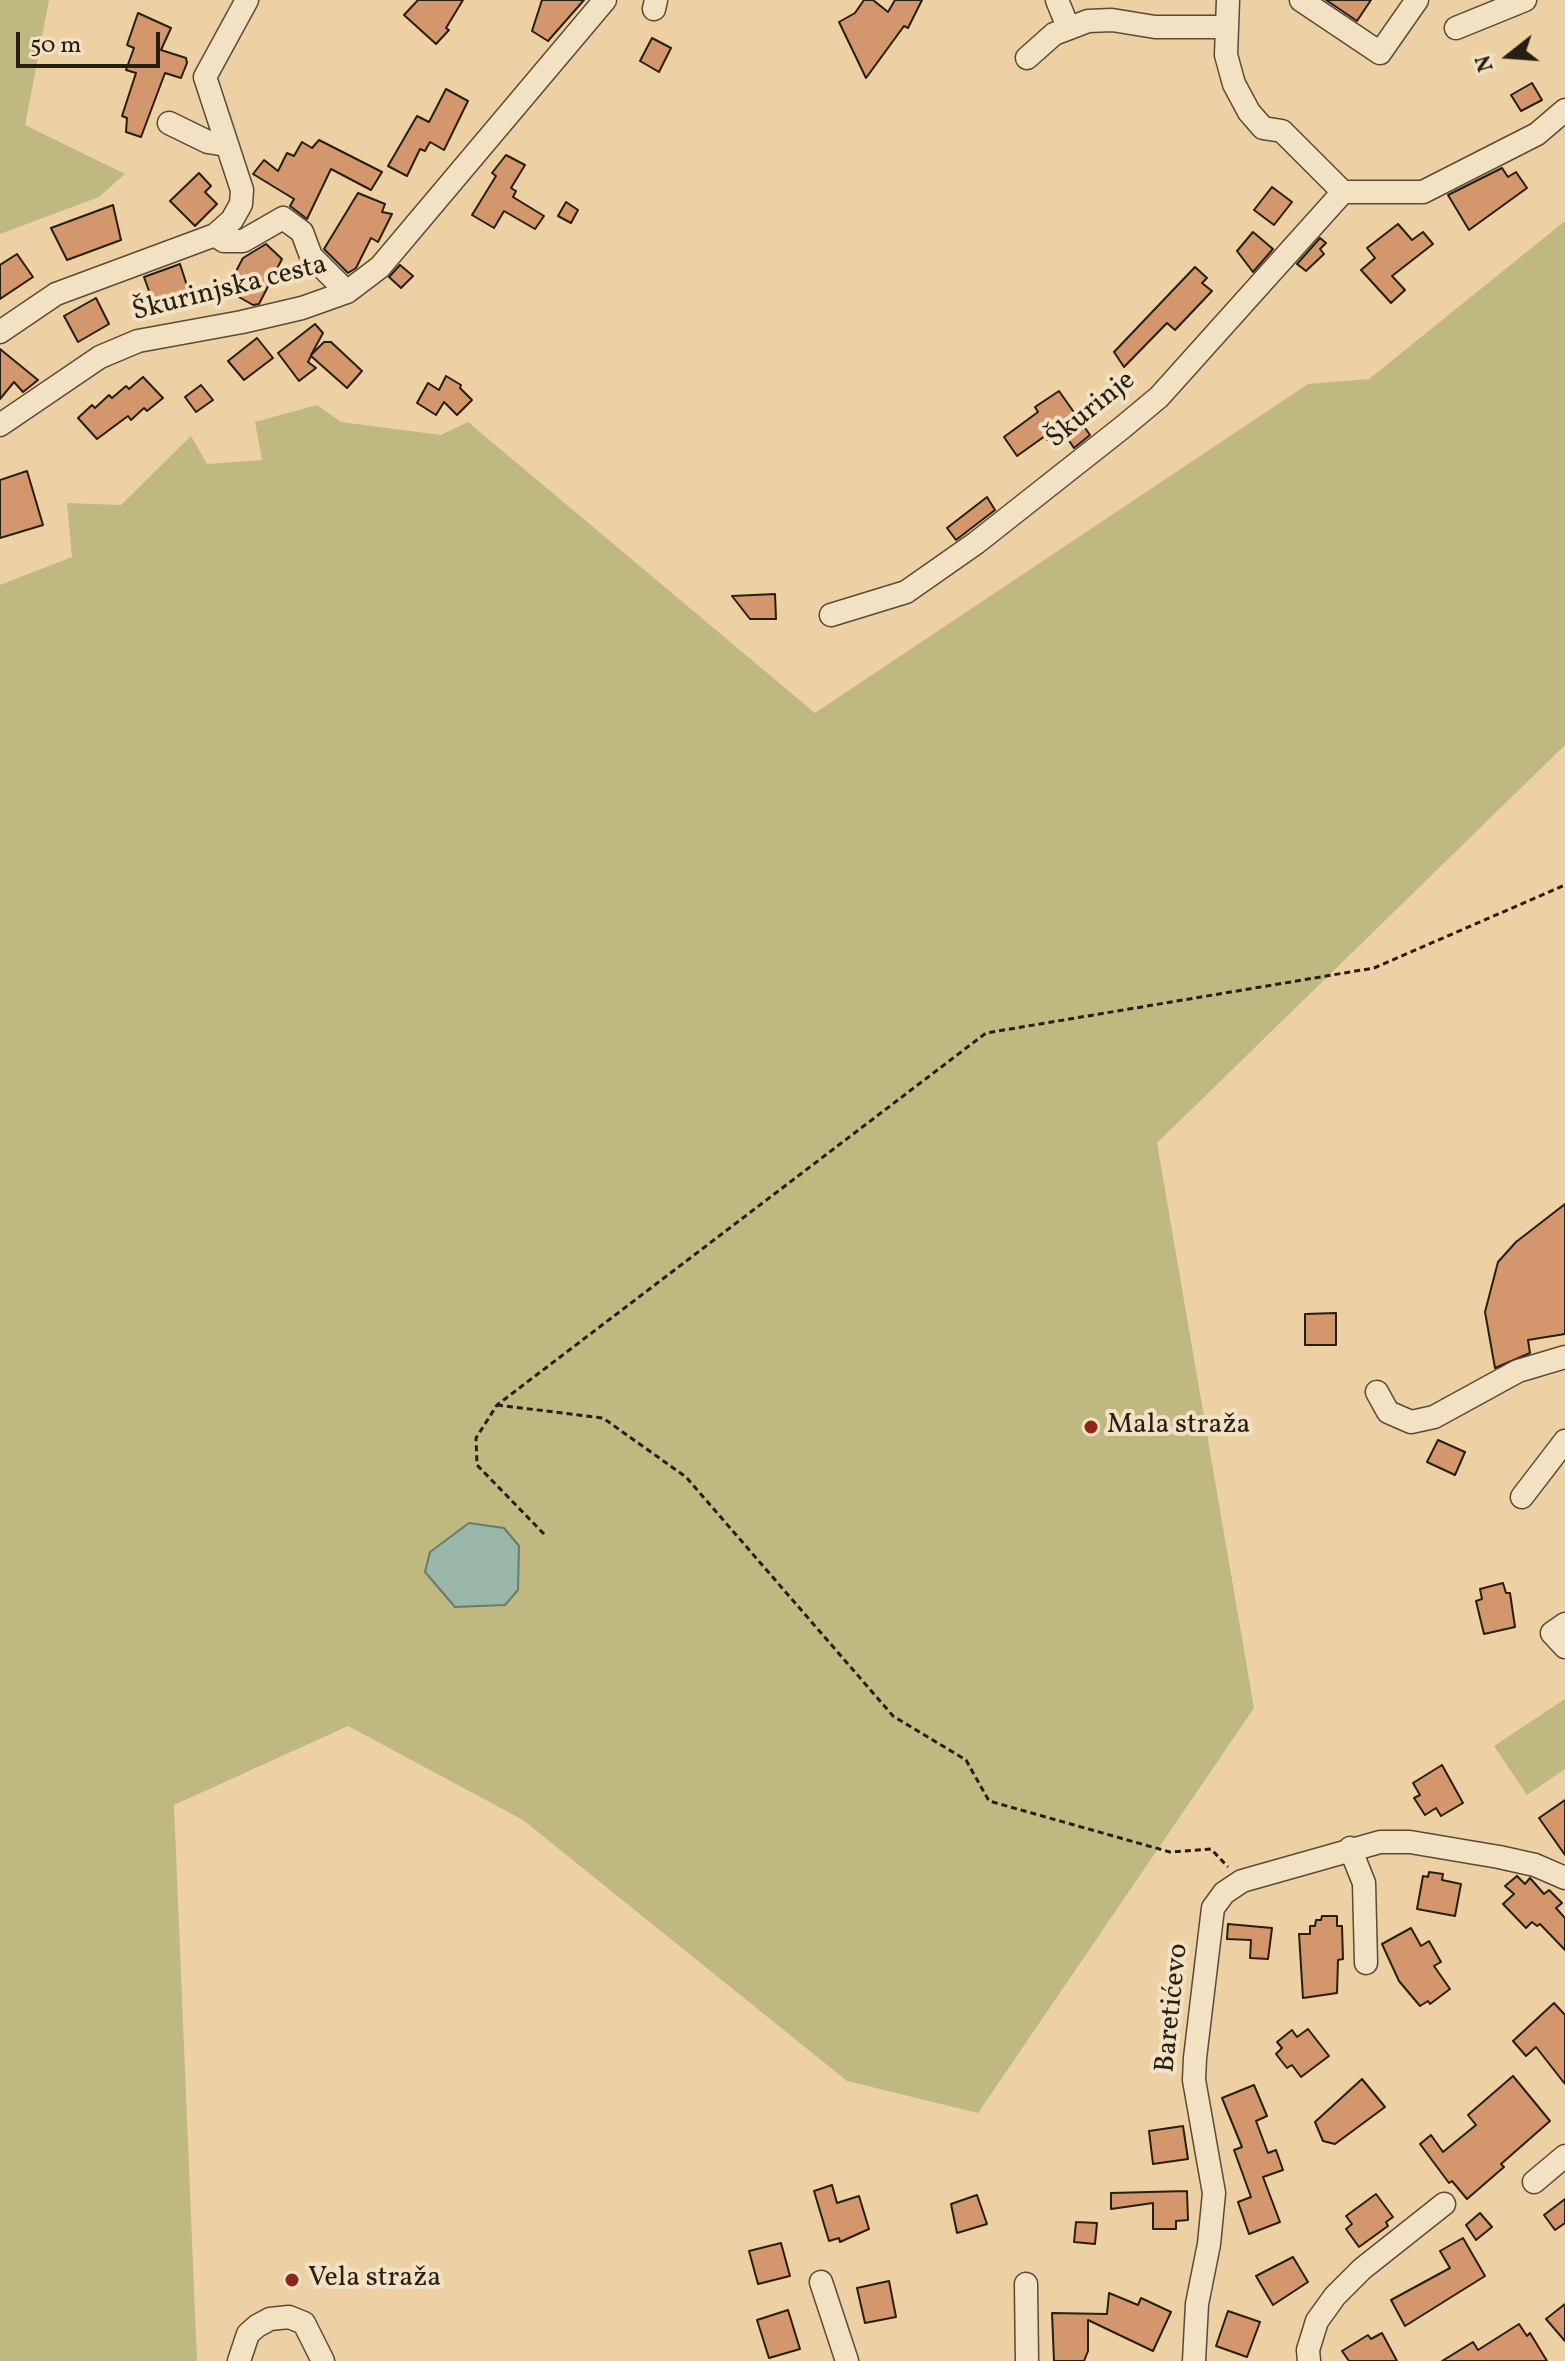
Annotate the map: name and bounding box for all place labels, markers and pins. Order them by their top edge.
place label: Mala straža [1107,1410,1250,1444]
marker: Mala straža [1082,1418,1100,1436]
place label: Vela straža [308,2263,441,2297]
marker: Vela straža [283,2271,301,2289]

